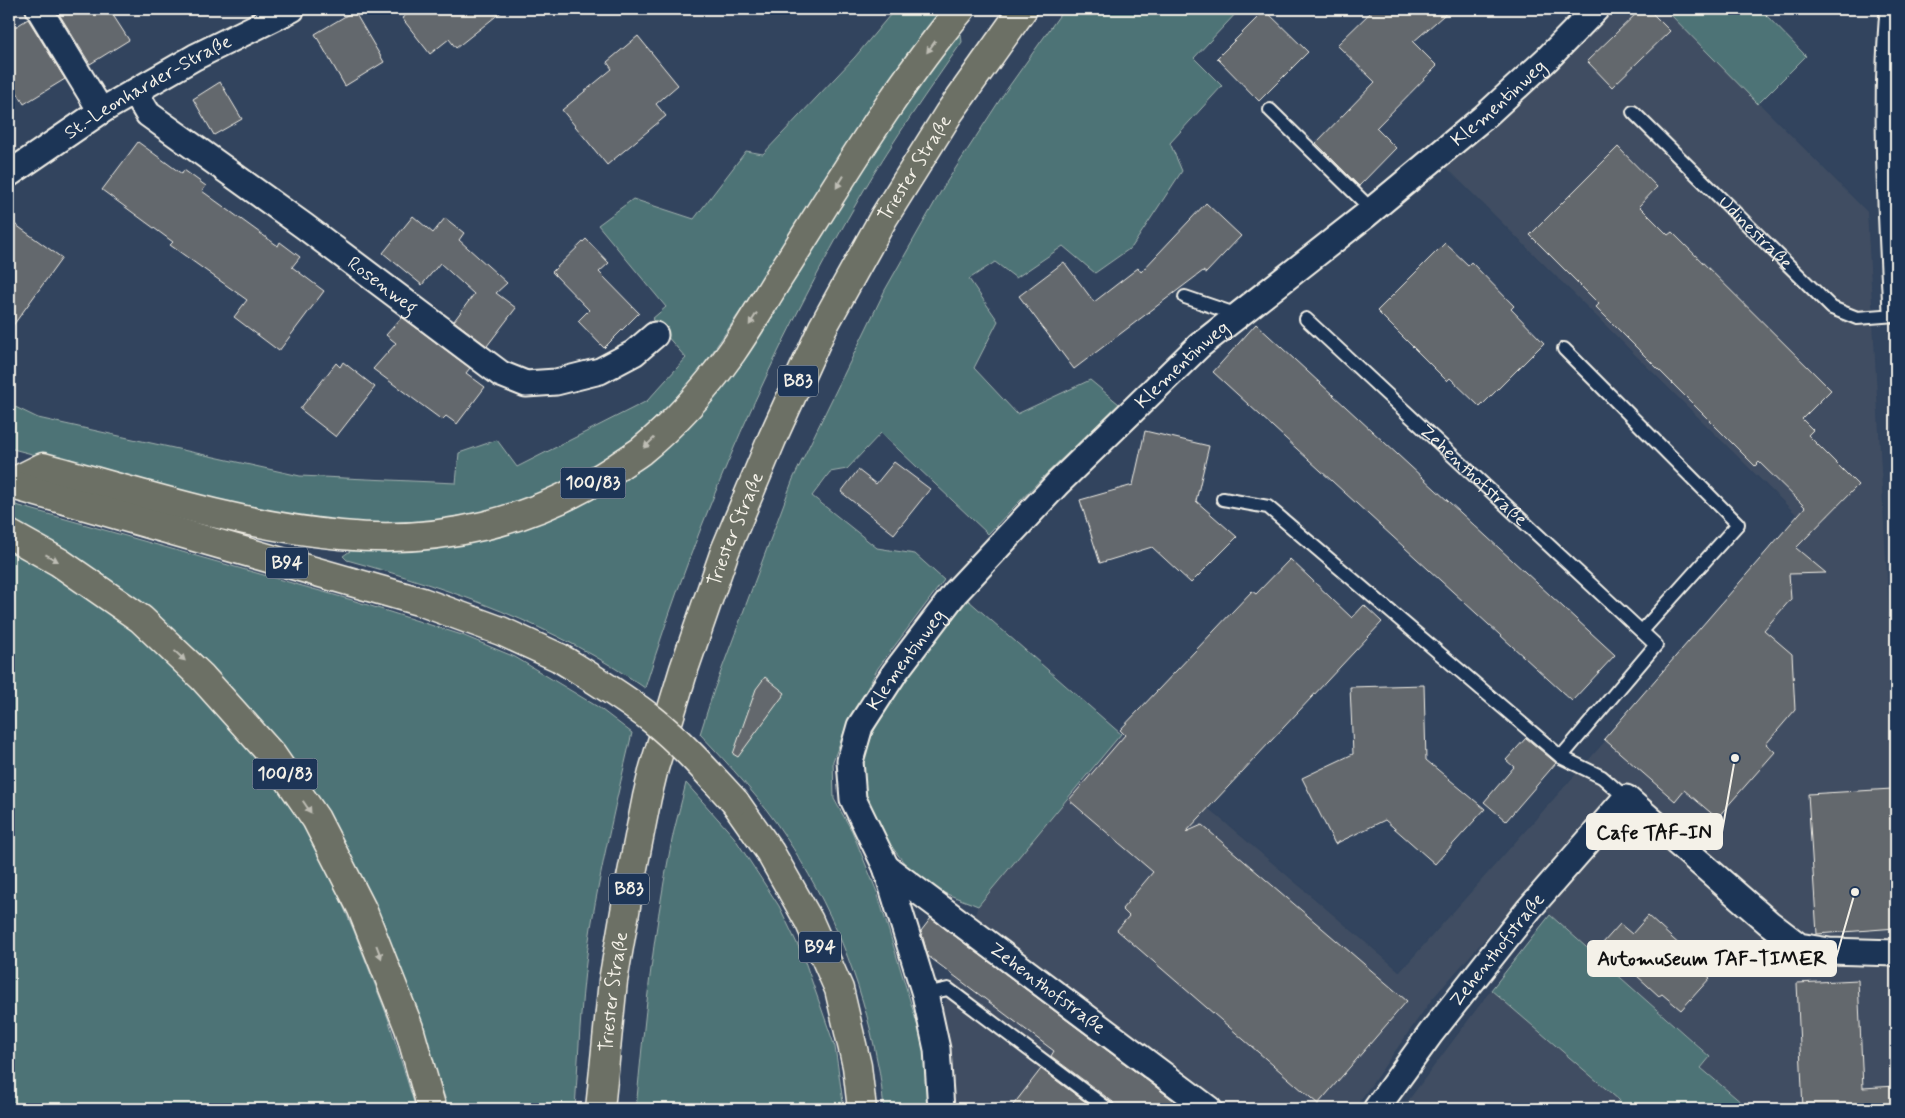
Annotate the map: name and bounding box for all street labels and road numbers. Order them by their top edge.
street label: St.-Leonharder-Straße [59,29,235,145]
street label: Klementinweg [1446,54,1553,152]
street label: Triester Straße [872,110,957,226]
street label: Udinestraße [1713,190,1798,275]
street label: Rosenweg [342,250,423,322]
street label: Klementinweg [1129,315,1235,414]
road number: B83 [778,366,818,396]
street label: Zehenthofstraße [1414,418,1533,532]
road number: 100/83 [560,468,626,498]
street label: Triester Straße [701,468,769,590]
road number: B94 [266,548,308,578]
street label: Klementinweg [861,604,953,715]
road number: 100/83 [252,759,318,790]
road number: B83 [609,874,649,904]
street label: Zehenthofstraße [1444,887,1550,1012]
street label: Triester Straße [593,930,634,1053]
road number: B94 [799,932,841,962]
street label: Zehenthofstraße [984,936,1111,1040]

